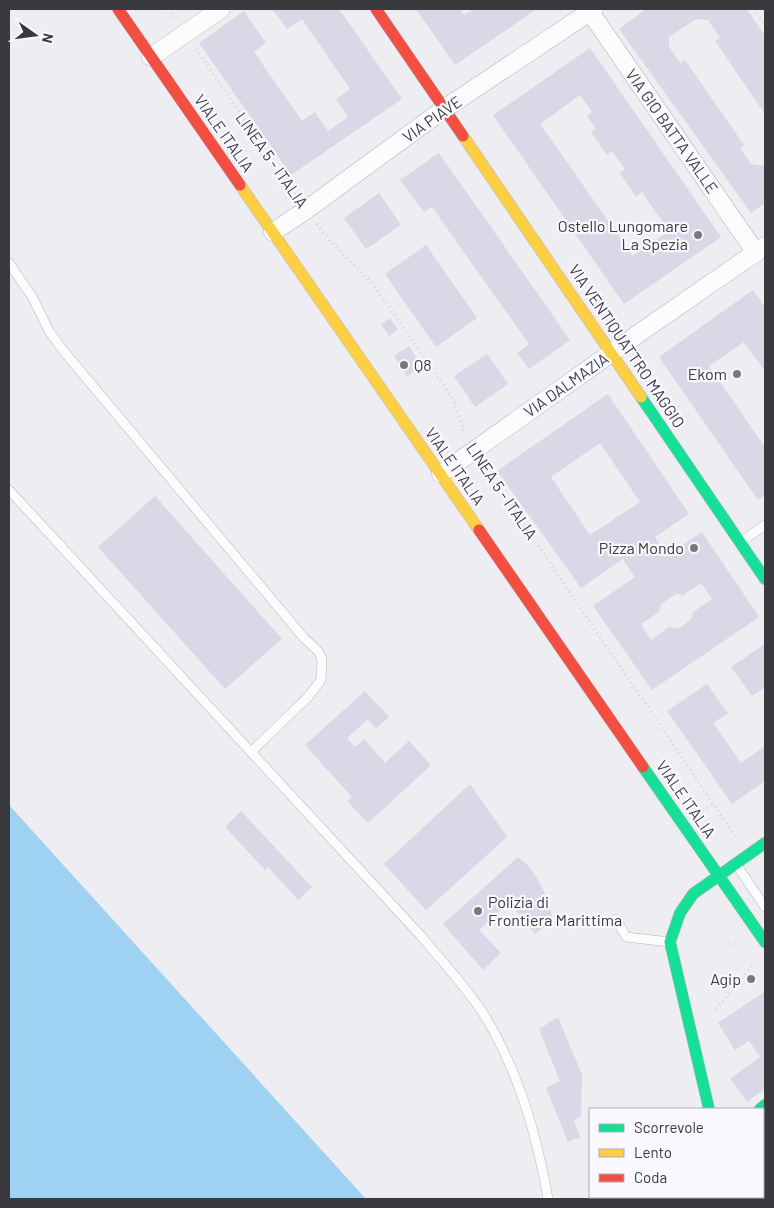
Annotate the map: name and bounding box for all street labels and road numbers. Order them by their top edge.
street label: VIA GIO BATTA VALLE [622,65,723,197]
street label: VIALE ITALIA [191,90,258,175]
street label: VIA PIAVE [398,91,465,146]
street label: LINEA 5 - ITALIA [232,108,313,211]
street label: VIA VENTIQUATTRO MAGGIO [565,260,689,431]
street label: VIA DALMAZIA [520,348,612,421]
street label: VIALE ITALIA [422,423,489,508]
street label: LINEA 5 - ITALIA [463,439,542,543]
street label: VIALE ITALIA [653,756,720,841]

